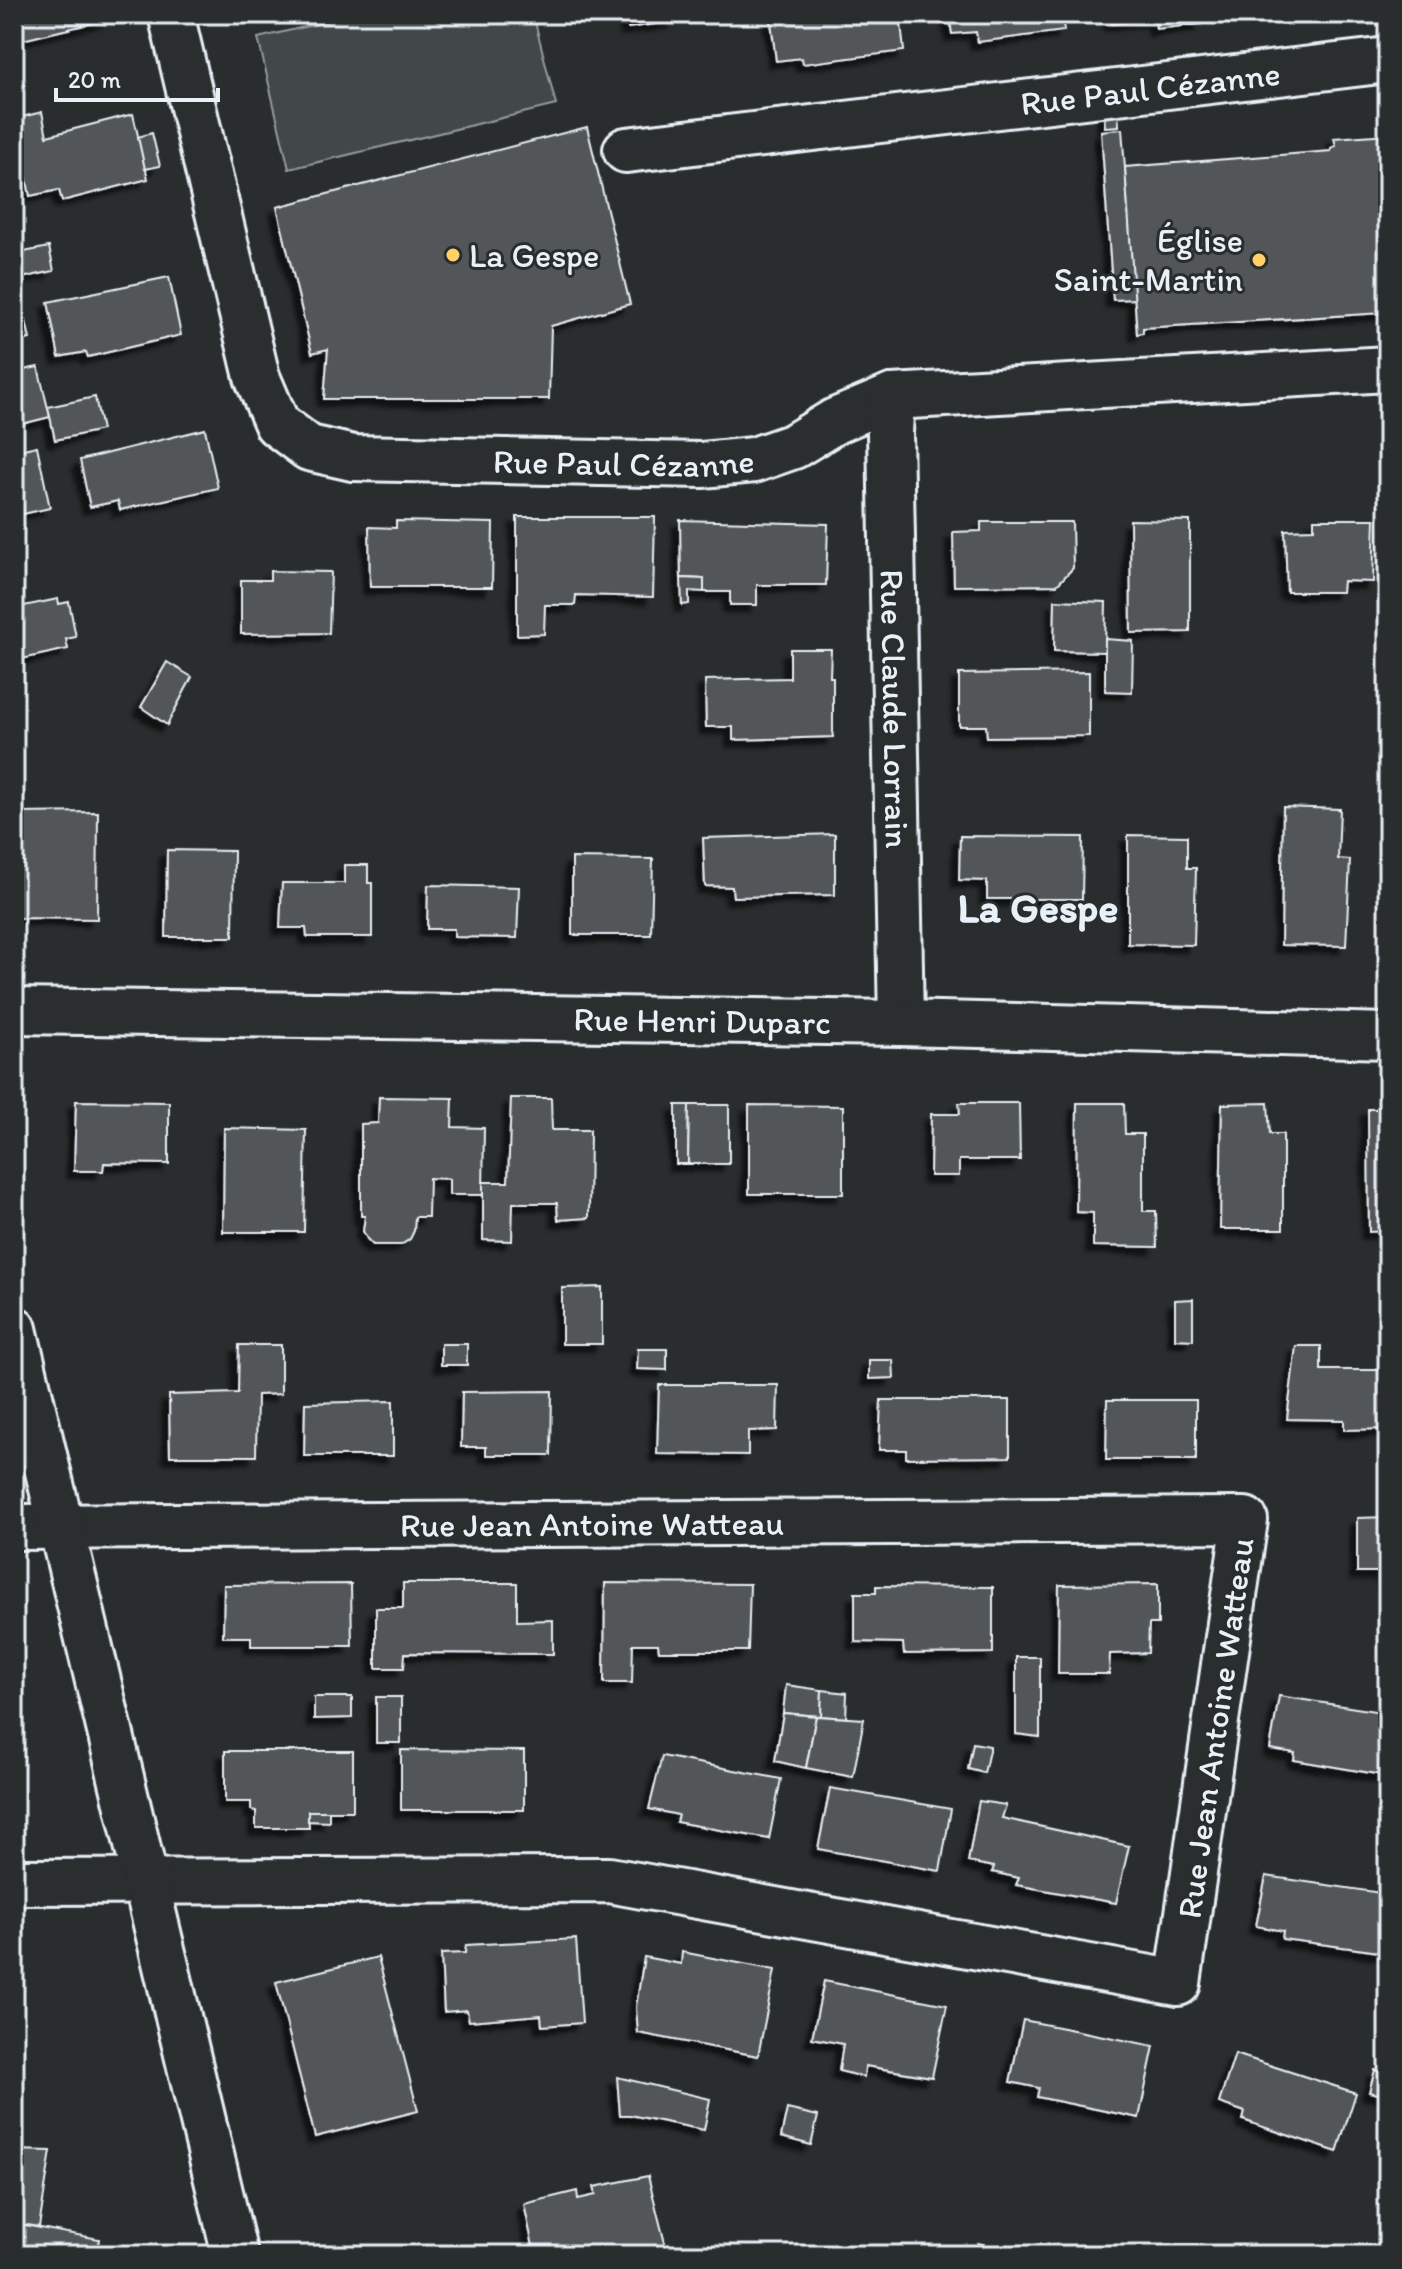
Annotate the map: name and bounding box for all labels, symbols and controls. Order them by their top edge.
scale bar [56,52,218,102]
street label: Rue Paul Cézanne [1018,53,1283,124]
text: 20 m [68,65,121,94]
place label: Église Saint-Martin [1054,220,1243,300]
place label: La Gespe [469,235,599,276]
marker: La Gespe [444,246,462,264]
marker: Église Saint-Martin [1250,251,1268,269]
street label: Rue Paul Cézanne [493,440,756,486]
street label: Rue Claude Lorrain [872,569,918,849]
district label: La Gespe [957,882,1119,933]
street label: Rue Henri Duparc [573,999,831,1043]
street label: Rue Jean Antoine Watteau [400,1503,784,1546]
street label: Rue Jean Antoine Watteau [1168,1535,1263,1921]

